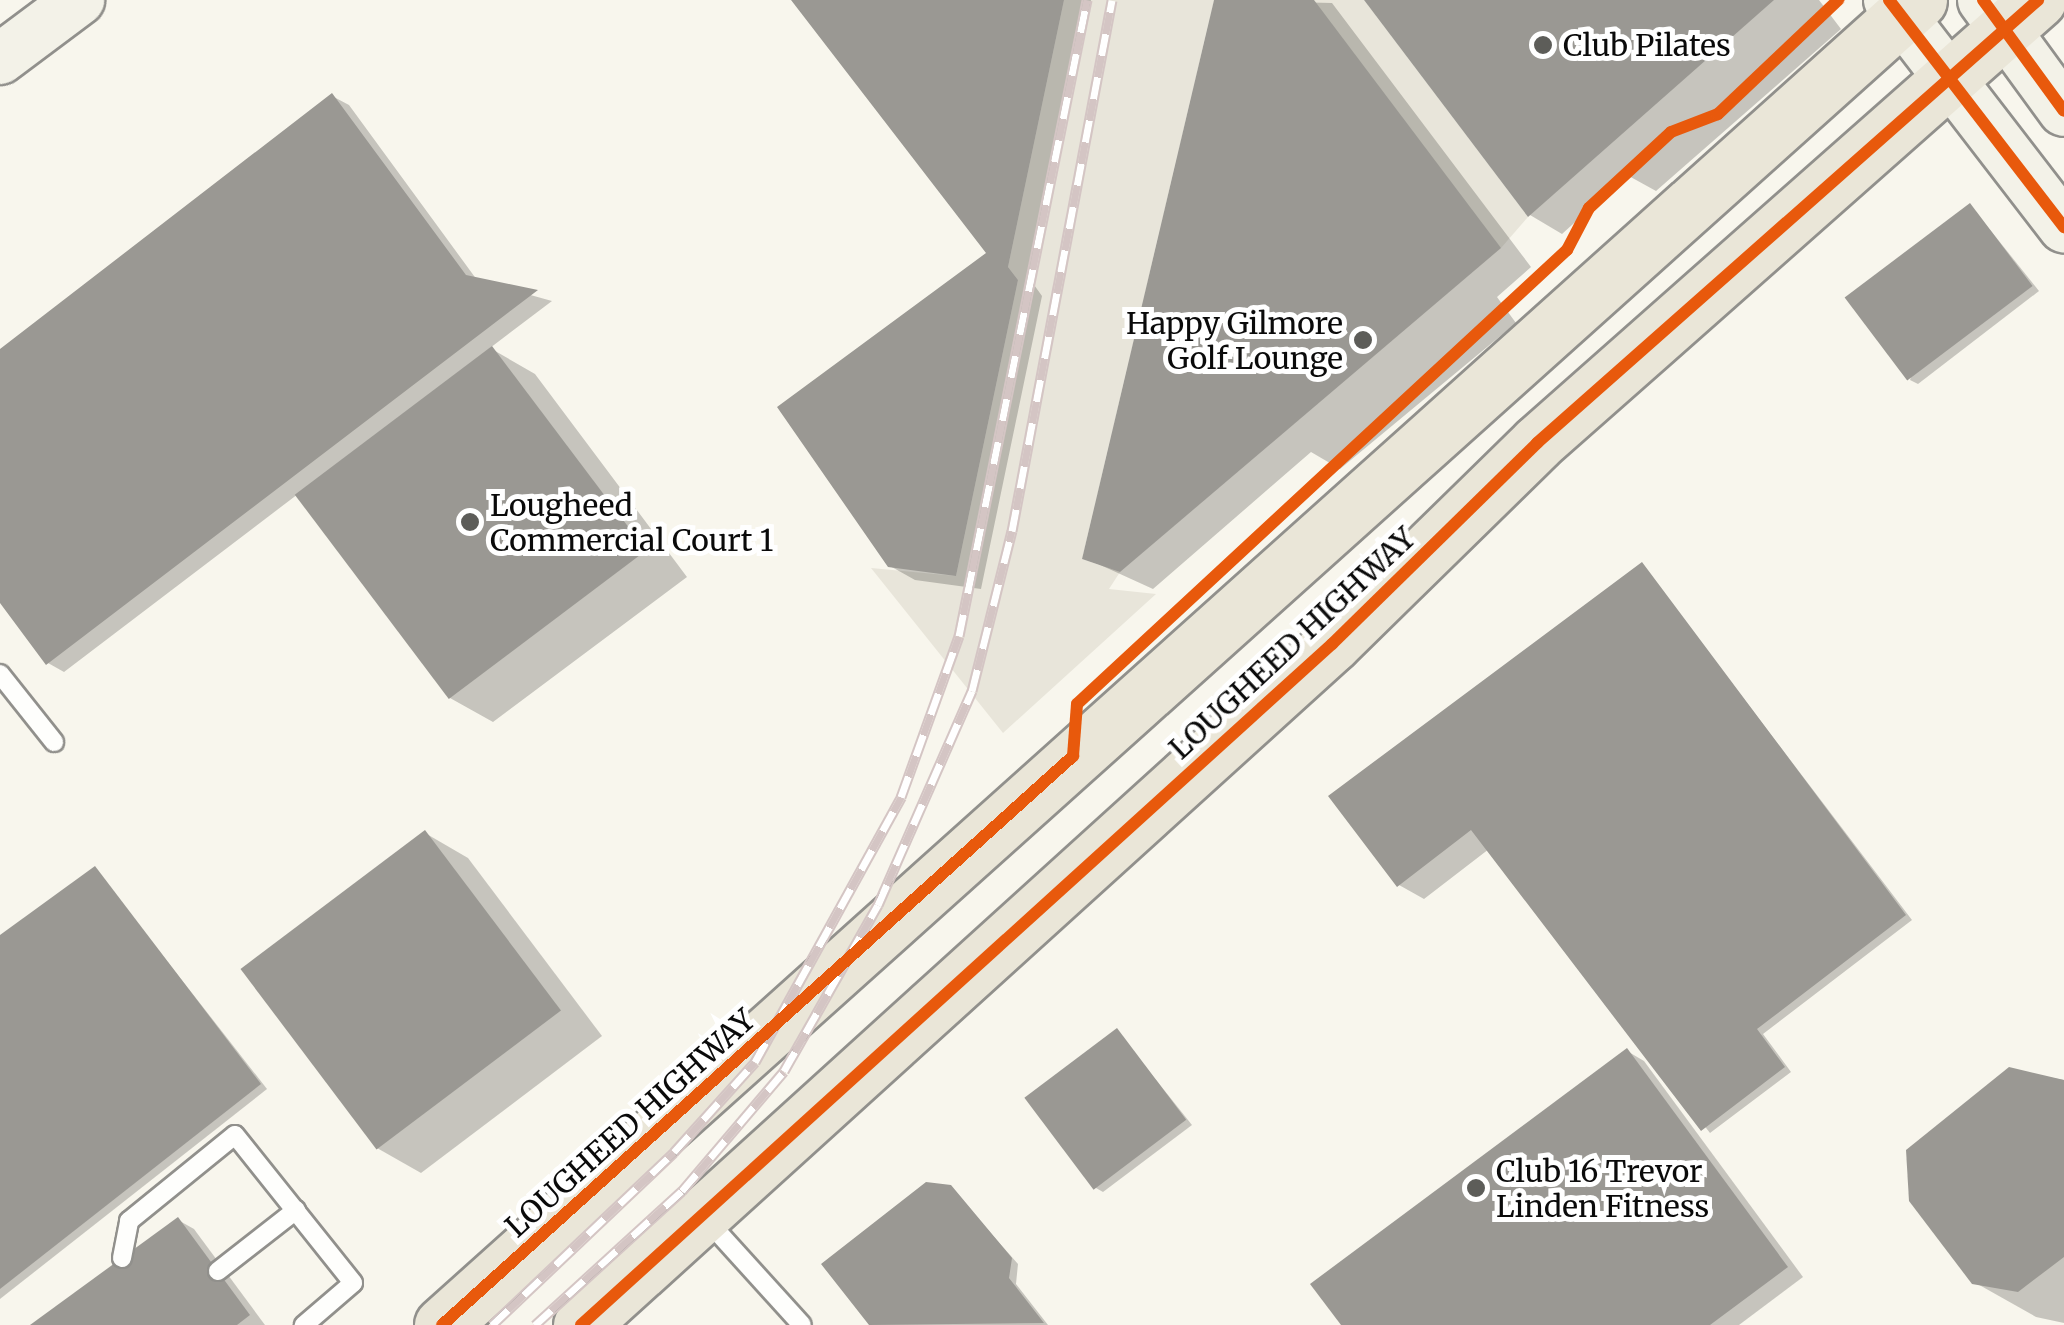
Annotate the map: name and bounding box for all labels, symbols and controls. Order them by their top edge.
place label: Club Pilates [1563,27,1731,63]
marker: Club Pilates [1532,34,1554,56]
place label: Happy Gilmore Golf Lounge [1126,305,1343,376]
marker: Happy Gilmore Golf Lounge [1352,329,1374,351]
place label: Lougheed Commercial Court 1 [490,487,773,558]
marker: Lougheed Commercial Court 1 [459,511,481,533]
street label: LOUGHEED HIGHWAY [1162,520,1422,766]
street label: LOUGHEED HIGHWAY [498,1002,762,1244]
place label: Club 16 Trevor Linden Fitness [1496,1153,1709,1224]
marker: Club 16 Trevor Linden Fitness [1465,1177,1487,1199]

